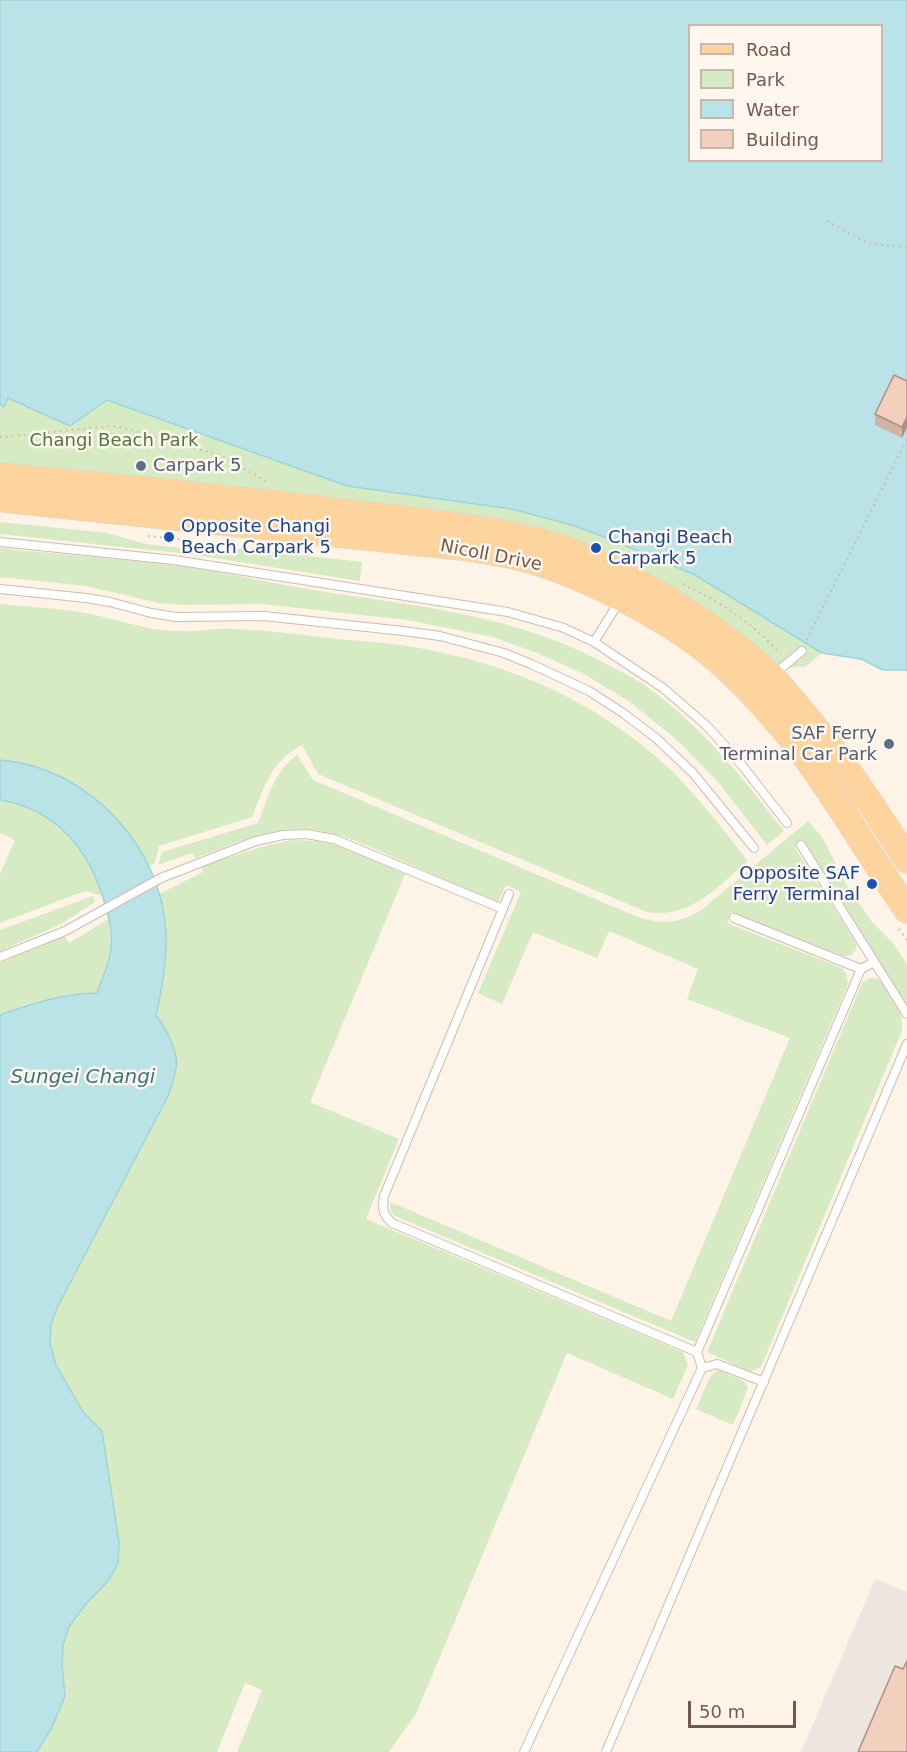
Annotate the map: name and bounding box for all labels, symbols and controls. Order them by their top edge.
legend [688,24,883,162]
text: Road [746,39,791,60]
text: Park [746,69,785,90]
text: Water [746,99,799,120]
text: Building [746,129,819,150]
park label: Changi Beach Park [30,430,198,452]
place label: Carpark 5 [153,455,241,477]
marker: Carpark 5 [134,459,148,473]
place label: Opposite Changi Beach Carpark 5 [181,516,331,558]
place label: Changi Beach Carpark 5 [608,527,732,570]
marker: Opposite Changi Beach Carpark 5 [162,530,176,544]
street label: Nicoll Drive [438,536,544,576]
marker: Changi Beach Carpark 5 [589,541,603,555]
place label: SAF Ferry Terminal Car Park [720,723,877,766]
marker: SAF Ferry Terminal Car Park [882,737,896,751]
place label: Opposite SAF Ferry Terminal [733,863,860,906]
marker: Opposite SAF Ferry Terminal [865,877,879,891]
water label: Sungei Changi [11,1066,155,1090]
scale bar [691,1689,799,1727]
text: 50 m [699,1701,745,1722]

